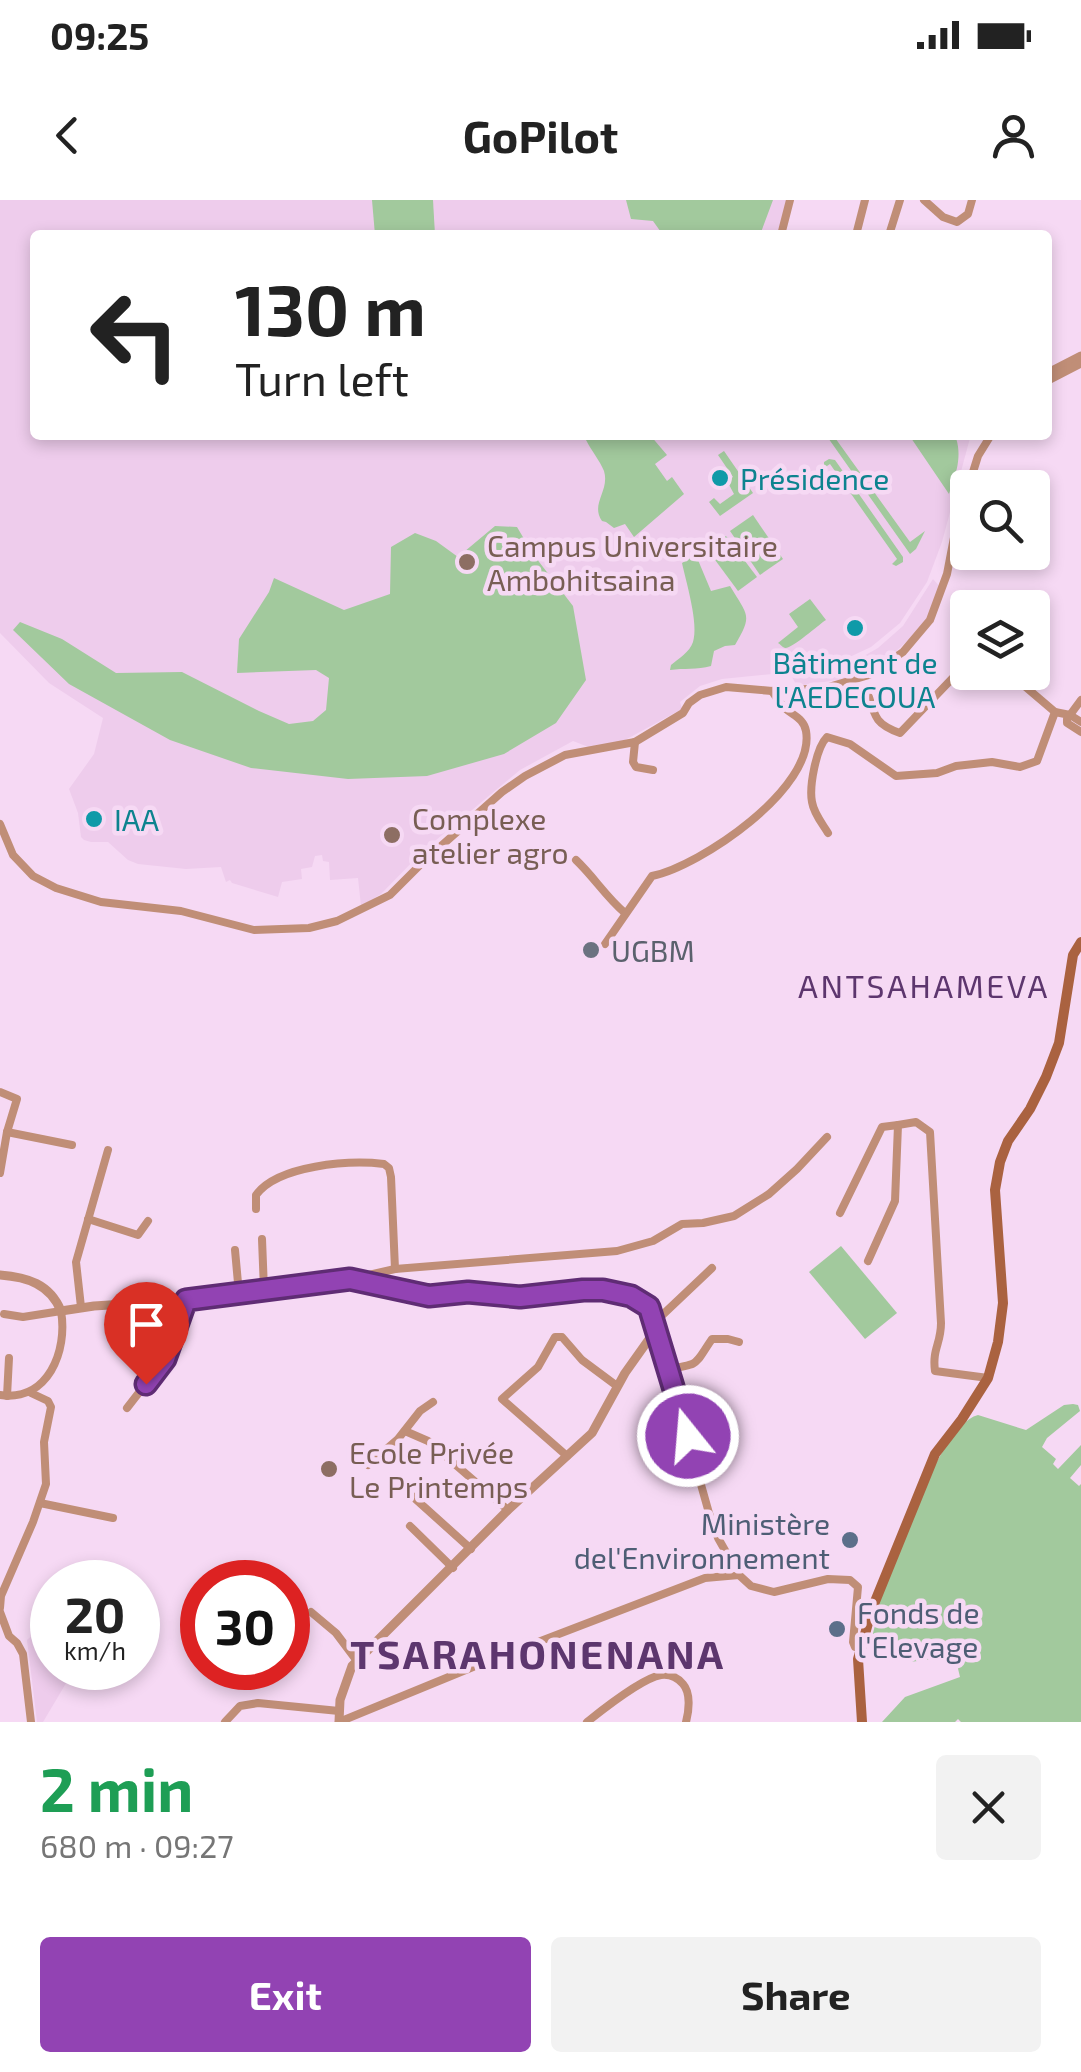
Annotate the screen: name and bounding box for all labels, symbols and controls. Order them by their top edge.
text: 09:25 [50,12,149,58]
icon: back [40,108,95,163]
text: GoPilot [463,108,618,162]
icon: person [986,108,1041,163]
text: 130 m [235,266,426,350]
icon: left [70,270,200,400]
text: Turn left [235,351,409,405]
place label: Présidence [740,460,889,496]
marker: Présidence [709,467,731,489]
map controls [950,470,1050,690]
button: search [950,470,1050,570]
place label: Campus Universitaire Ambohitsaina [487,527,778,597]
marker: Campus Universitaire Ambohitsaina [456,551,478,573]
button: layers [950,590,1050,690]
marker: Bâtiment de l'AEDECOUA [844,617,866,639]
place label: Bâtiment de l'AEDECOUA [772,644,938,714]
place label: Complexe atelier agro [412,800,568,870]
place label: IAA [114,801,160,837]
marker: IAA [83,808,105,830]
marker: Complexe atelier agro [381,824,403,846]
place label: UGBM [611,932,695,968]
marker: UGBM [580,939,602,961]
district label: ANTSAHAMEVA [798,966,1050,1004]
pin [104,1282,189,1385]
icon: arrive [119,1297,174,1352]
position arrow [636,1384,740,1488]
place label: Ecole Privée Le Printemps [349,1434,528,1504]
marker: Ecole Privée Le Printemps [318,1458,340,1480]
place label: Ministère del'Environnement [574,1505,830,1575]
marker: Ministère del'Environnement [839,1529,861,1551]
speed limit sign: 30 [180,1560,310,1690]
text: 20 [65,1583,125,1643]
place label: Fonds de l'Elevage [857,1594,980,1664]
marker: Fonds de l'Elevage [826,1618,848,1640]
district label: TSARAHONENANA [350,1629,726,1677]
text: km/h [64,1635,126,1665]
text: 2 min [40,1752,193,1824]
button: close [936,1755,1041,1860]
text: 680 m · 09:27 [40,1826,234,1864]
button: Exit [40,1937,531,2052]
button: Share [551,1937,1041,2052]

